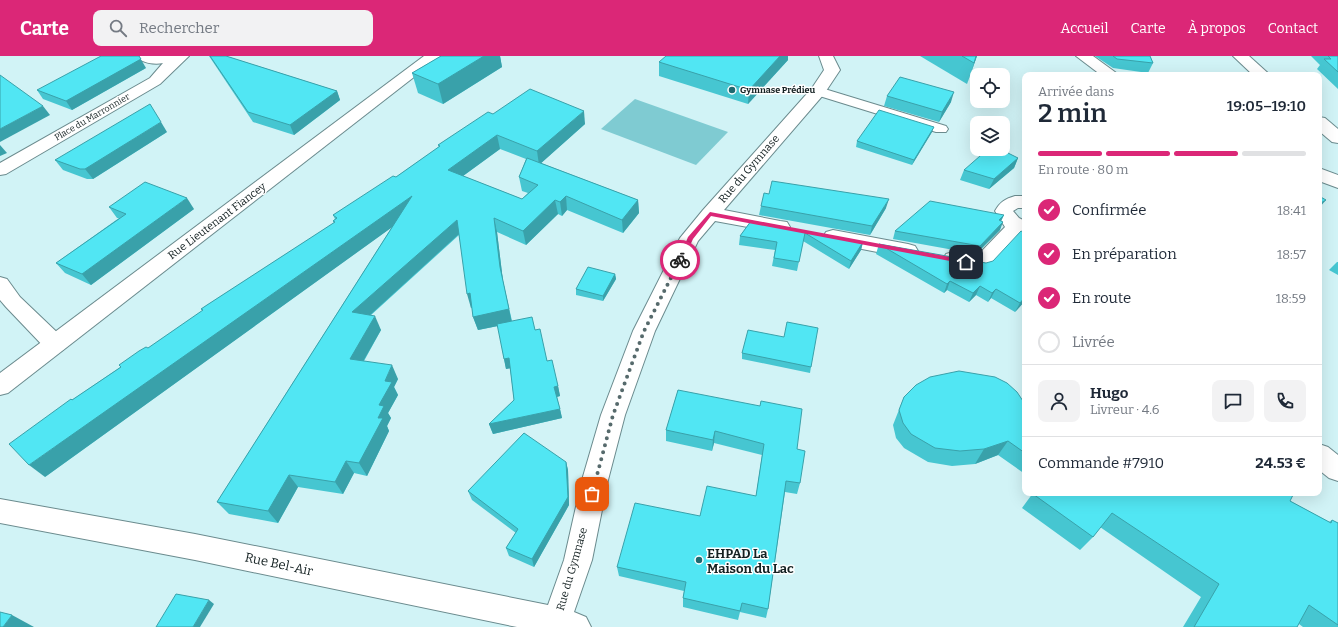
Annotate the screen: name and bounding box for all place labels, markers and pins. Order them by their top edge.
marker: Gymnase Prédieu [727,85,737,95]
place label: Gymnase Prédieu [740,85,815,95]
pin [949,245,983,279]
pin [575,477,609,511]
place label: EHPAD La Maison du Lac [707,546,794,576]
marker: EHPAD La Maison du Lac [694,555,704,565]

